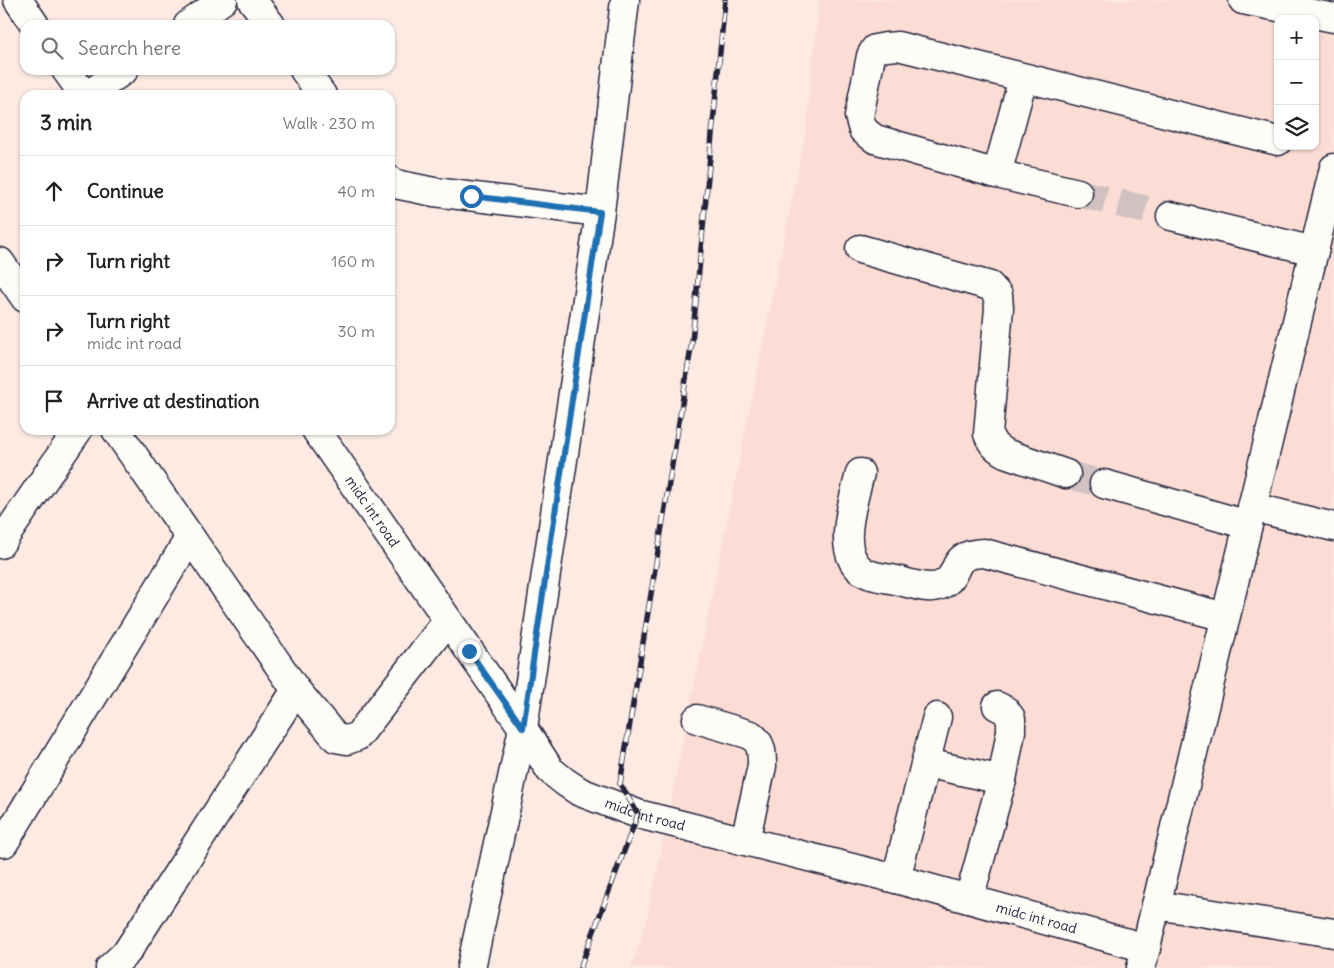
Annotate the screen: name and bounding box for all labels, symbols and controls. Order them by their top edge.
map controls [1274,15,1319,150]
button: + [1274,15,1319,60]
search box [20,20,395,75]
icon: search [38,34,66,62]
text: Search here [78,36,181,60]
button: − [1274,60,1319,105]
button: layers [1274,105,1319,150]
text: 3 min [40,109,92,136]
text: Walk · 230 m [283,113,375,133]
icon: ahead [40,177,68,205]
text: Continue [87,179,164,203]
text: 40 m [337,181,375,201]
route start [460,185,483,208]
icon: right [40,247,68,275]
text: Turn right [87,249,170,273]
text: 160 m [331,251,375,271]
text: Turn right [87,309,170,333]
icon: right [40,317,68,345]
text: 30 m [338,321,375,341]
text: midc int road [87,333,182,353]
icon: arrive [40,387,68,415]
text: Arrive at destination [87,389,260,413]
street label: midc int road [341,472,404,551]
route end [458,640,481,663]
street label: midc int road [603,793,687,835]
street label: midc int road [994,898,1079,938]

